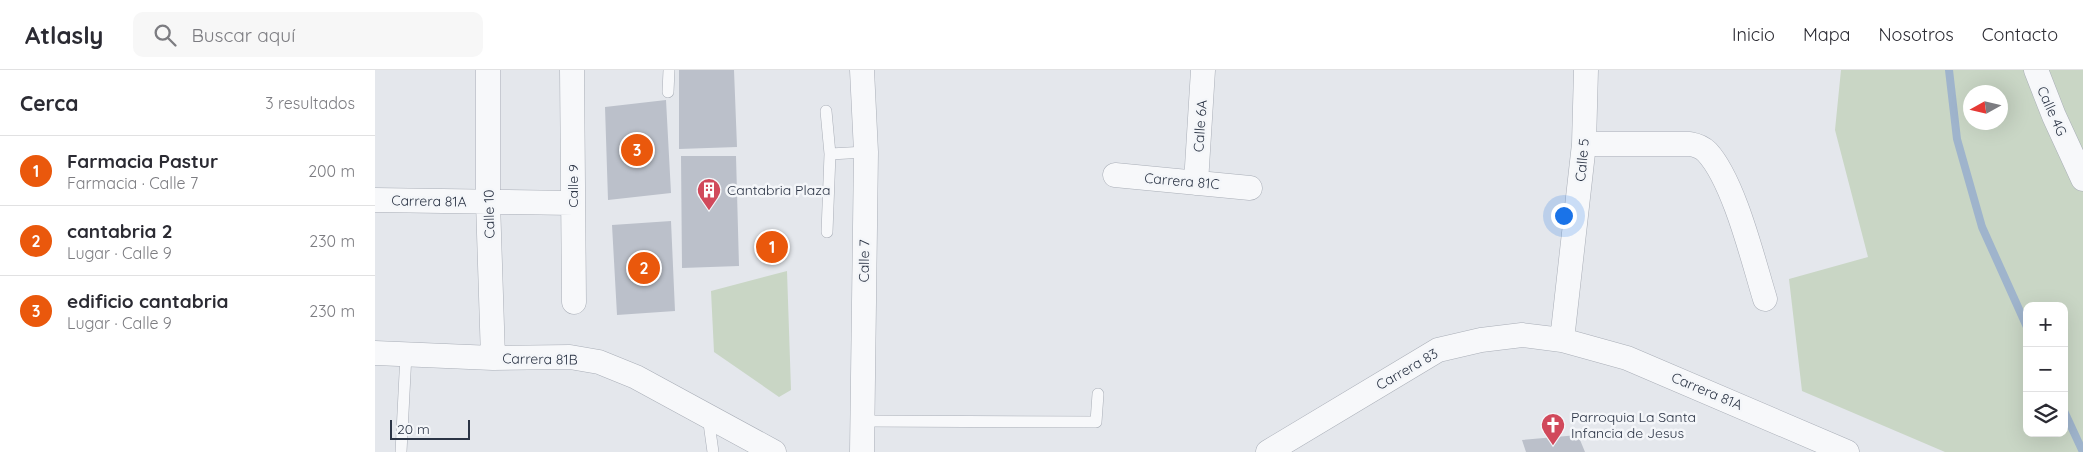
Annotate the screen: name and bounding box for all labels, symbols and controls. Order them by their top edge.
search box [133,12,483,57]
text: Atlasly [25,20,103,50]
icon: search [151,21,179,49]
text: Buscar aquí [191,23,295,47]
text: Inicio [1732,23,1775,46]
text: Mapa [1803,23,1851,46]
text: Nosotros [1879,23,1954,46]
text: Contacto [1982,23,2058,46]
street label: Calle 4G [2033,83,2071,139]
north arrow [1963,85,2008,130]
text: Cerca [20,90,78,116]
text: 3 resultados [265,93,355,113]
street label: Calle 6A [1189,99,1211,153]
pin: 3 [621,131,653,169]
street label: Calle 5 [1571,138,1593,182]
text: Farmacia Pastur [67,149,218,173]
text: 1 [33,161,39,181]
text: 200 m [308,161,355,181]
street label: Calle 9 [564,164,582,208]
street label: Carrera 81C [1144,169,1220,193]
text: Farmacia · Calle 7 [67,173,198,193]
building icon: Cantabria Plaza [696,177,722,211]
place label: Cantabria Plaza [727,181,830,199]
street label: Calle 10 [480,189,498,239]
street label: Carrera 81A [391,191,467,211]
your location [1551,203,1577,229]
text: cantabria 2 [67,219,173,243]
pin: 1 [756,228,788,266]
text: 2 [31,231,41,251]
text: 230 m [309,231,355,251]
street label: Calle 7 [855,239,873,283]
text: Lugar · Calle 9 [67,243,172,263]
pin: 2 [628,249,660,287]
text: edificio cantabria [67,289,228,313]
text: 3 [32,301,40,321]
text: 230 m [309,301,355,321]
map controls [2023,302,2068,437]
button: + [2023,302,2068,347]
text: Lugar · Calle 9 [67,313,172,333]
street label: Carrera 83 [1373,344,1441,394]
button: − [2023,347,2068,392]
street label: Carrera 81B [502,349,578,369]
street label: Carrera 81A [1669,368,1745,414]
button: layers [2023,392,2068,437]
place label: Parroquia La Santa Infancia de Jesus [1571,408,1696,442]
church icon: Parroquia La Santa Infancia de Jesus [1540,412,1566,446]
scale bar [390,417,470,440]
text: 20 m [397,420,430,438]

